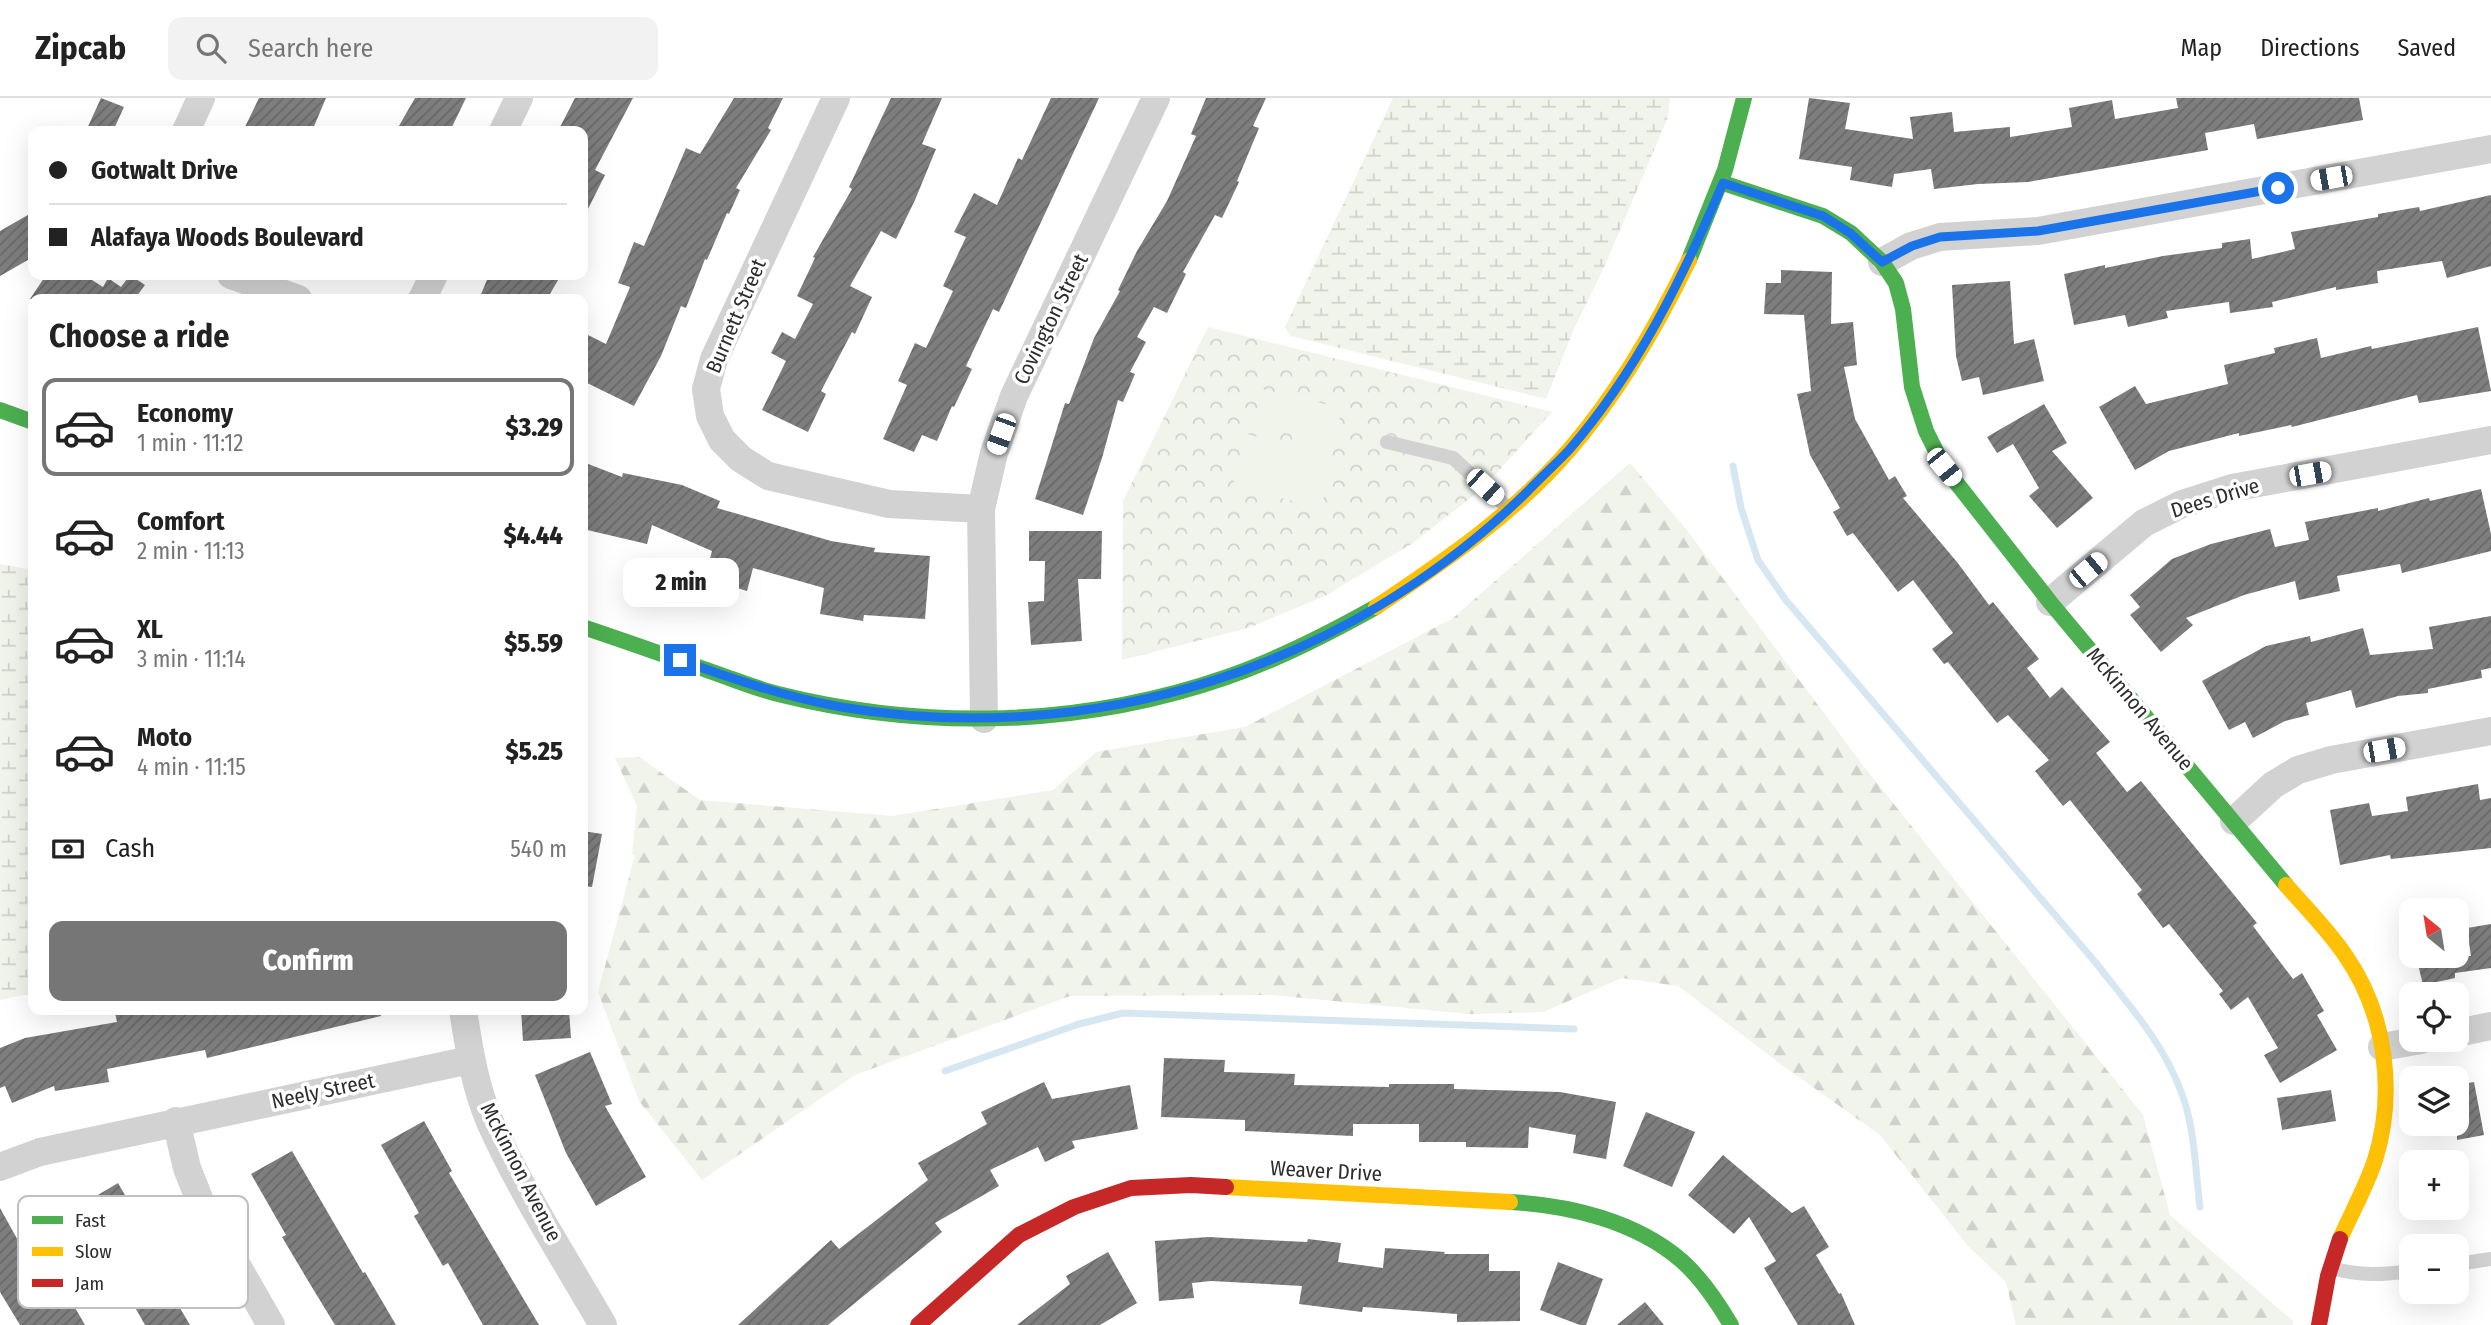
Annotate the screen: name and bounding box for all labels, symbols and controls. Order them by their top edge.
search box [168,17,658,80]
text: Zipcab [35,28,126,68]
icon: search [192,29,230,67]
text: Search here [248,33,373,64]
text: Map [2181,34,2222,62]
text: Directions [2260,34,2359,62]
text: Saved [2397,34,2456,62]
text: Gotwalt Drive [91,155,238,186]
car [2309,164,2354,192]
route start [2262,172,2294,204]
text: Alafaya Woods Boulevard [91,222,364,253]
street label: Covington Street [1008,249,1094,389]
street label: Burnett Street [700,255,772,377]
text: Choose a ride [49,317,230,355]
icon: car [53,396,116,459]
text: Economy [137,398,233,429]
car [984,411,1019,457]
text: $3.29 [506,412,563,443]
text: 1 min · 11:12 [137,429,243,457]
car [1923,444,1966,490]
car [2288,460,2333,488]
car [1463,465,1508,509]
street label: Dees Drive [2168,472,2262,524]
icon: car [53,504,116,567]
text: Comfort [137,506,225,537]
text: $4.44 [503,520,563,551]
text: 2 min · 11:13 [137,537,245,565]
car [2066,548,2111,592]
callout: 2 min [622,559,738,608]
text: 2 min [656,568,706,596]
icon: car [53,612,116,675]
text: XL [137,614,163,645]
text: $5.59 [504,628,563,659]
street label: McKinnon Avenue [2081,642,2199,776]
route end [664,644,696,676]
text: 3 min · 11:14 [137,645,246,673]
icon: car [53,720,116,783]
text: Moto [137,722,192,753]
text: $5.25 [506,736,563,767]
car [2362,736,2407,764]
text: 4 min · 11:15 [137,753,246,781]
icon: cash [49,830,87,868]
text: Cash [105,833,155,864]
text: 540 m [510,835,567,863]
north arrow [2399,898,2469,968]
map controls [2399,898,2469,1304]
button: Confirm [49,921,567,1001]
button: locate [2399,982,2469,1052]
button: layers [2399,1066,2469,1136]
street label: Neely Street [269,1067,377,1115]
street label: McKinnon Avenue [475,1098,567,1246]
button: + [2399,1150,2469,1220]
street label: Weaver Drive [1269,1155,1383,1187]
legend [18,1196,248,1308]
text: Fast [75,1209,106,1232]
button: − [2399,1234,2469,1304]
text: Slow [75,1240,112,1263]
text: Jam [75,1272,104,1295]

